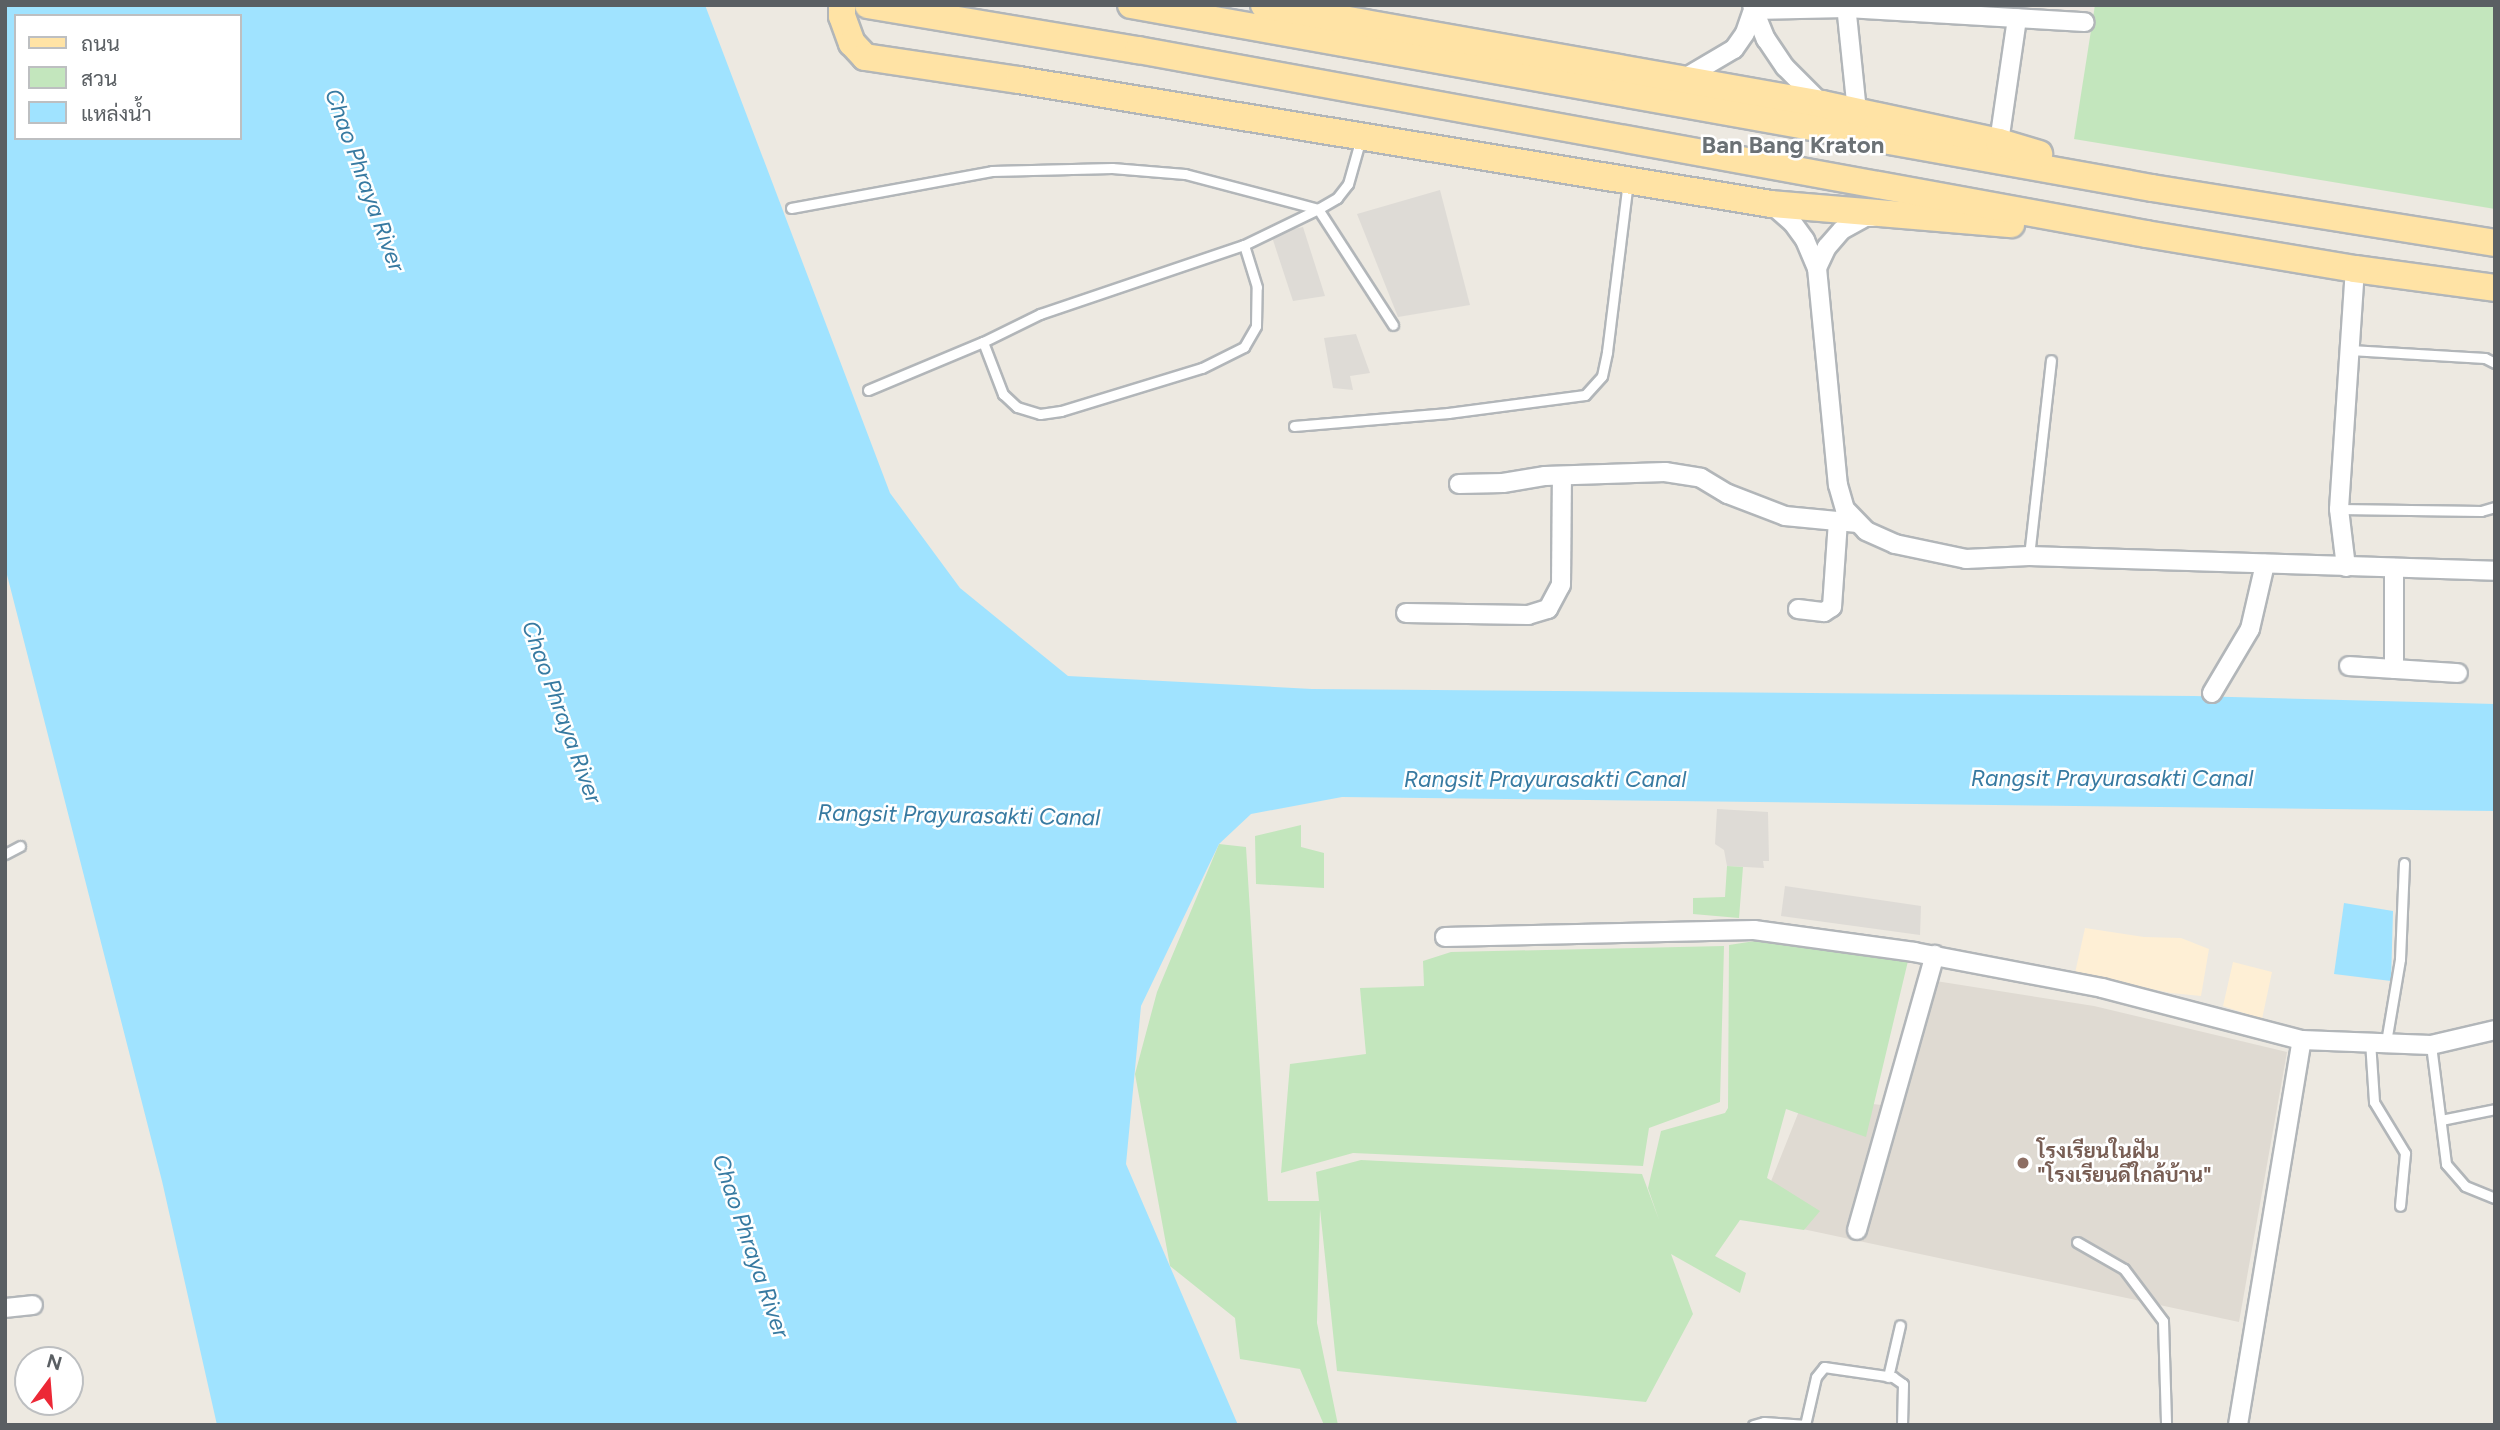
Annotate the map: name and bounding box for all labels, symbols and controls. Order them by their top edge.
legend [14,14,242,140]
text: ถนน [81,31,120,56]
text: สวน [81,66,117,91]
water label: Chao Phraya River [319,85,411,275]
text: แหล่งน้ำ [81,101,152,126]
district label: Ban Bang Kraton [1702,131,1884,159]
water label: Chao Phraya River [516,617,608,807]
water label: Rangsit Prayurasakti Canal [1971,764,2253,792]
water label: Rangsit Prayurasakti Canal [1404,765,1686,793]
water label: Rangsit Prayurasakti Canal [817,799,1101,831]
place label: โรงเรียนในฝัน "โรงเรียนดีใกล้บ้าน" [2037,1138,2212,1188]
water label: Chao Phraya River [707,1151,795,1341]
marker: โรงเรียนในฝัน "โรงเรียนดีใกล้บ้าน" [2015,1155,2031,1171]
north arrow [14,1346,84,1416]
text: N [44,1349,65,1375]

